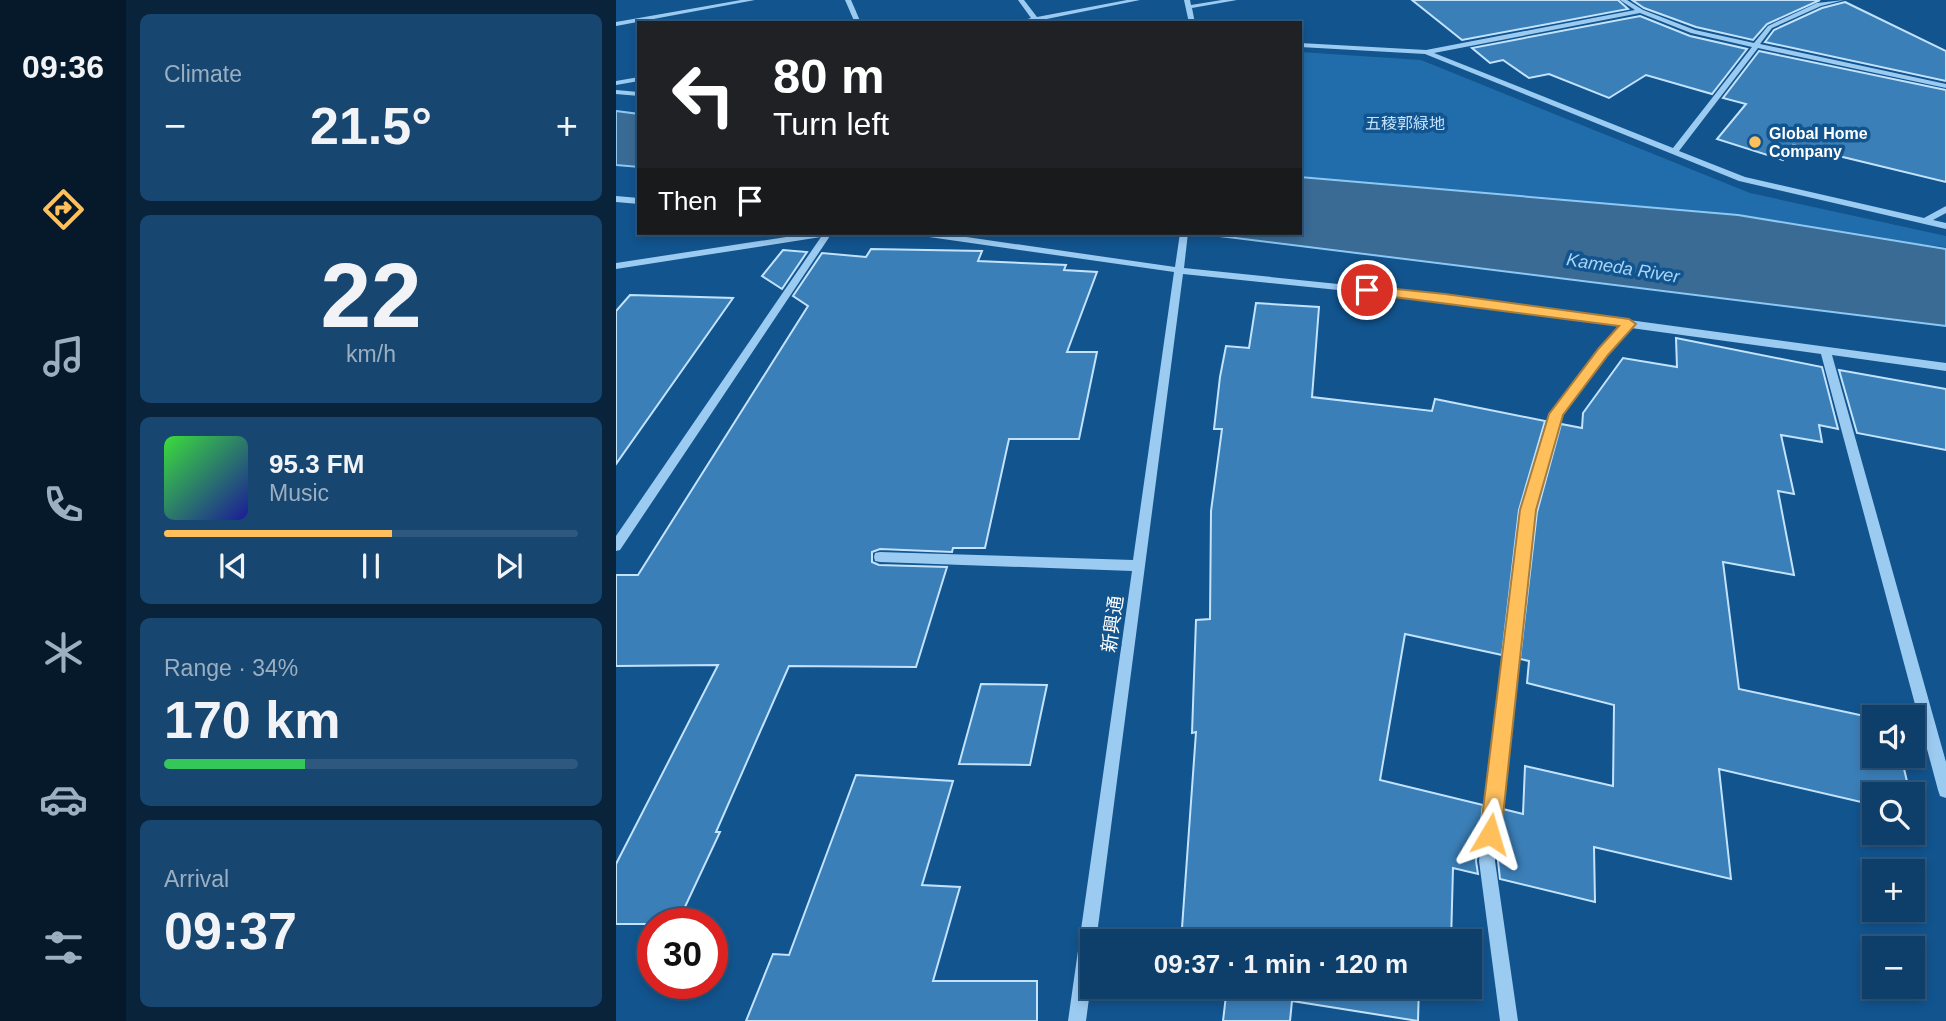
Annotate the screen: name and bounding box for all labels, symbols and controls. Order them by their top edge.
text: 09:36 [22,49,104,85]
icon: left [658,49,749,140]
text: 80 m [773,49,885,103]
text: Climate [164,61,242,87]
text: 21.5° [310,97,432,155]
text: − [164,105,186,147]
text: + [556,105,578,147]
text: Turn left [773,106,889,142]
park label: 五稜郭緑地 [1365,115,1445,132]
place label: Global Home Company [1769,125,1868,160]
marker: Global Home Company [1747,134,1763,150]
icon: arrive [731,182,769,220]
icon: directions [39,185,88,234]
text: Then [658,186,717,216]
text: 22 [320,245,422,346]
water label: Kameda River [1565,249,1682,287]
pin [1337,260,1397,320]
icon: arrive [1348,271,1386,309]
icon: music [39,332,88,381]
text: km/h [346,341,396,367]
text: 95.3 FM [269,449,364,479]
icon: phone [39,480,88,529]
text: Music [269,480,329,506]
icon: previous [214,547,252,585]
icon: pause [352,547,390,585]
icon: next [490,547,528,585]
street label: 新興通 [1098,594,1127,654]
icon: climate [39,628,88,677]
text: Range · 34% [164,655,298,681]
text: 170 km [164,691,340,749]
map controls [1862,705,1925,999]
button: sound [1862,705,1925,768]
icon: car [39,775,88,824]
button: search [1862,782,1925,845]
position arrow [1453,797,1527,871]
button: + [1862,859,1925,922]
text: Arrival [164,866,229,892]
text: 09:37 [164,902,297,960]
speed limit sign: 30 [637,908,728,999]
icon: filters [39,923,88,972]
button: − [1862,936,1925,999]
text: 09:37 · 1 min · 120 m [1154,949,1408,979]

